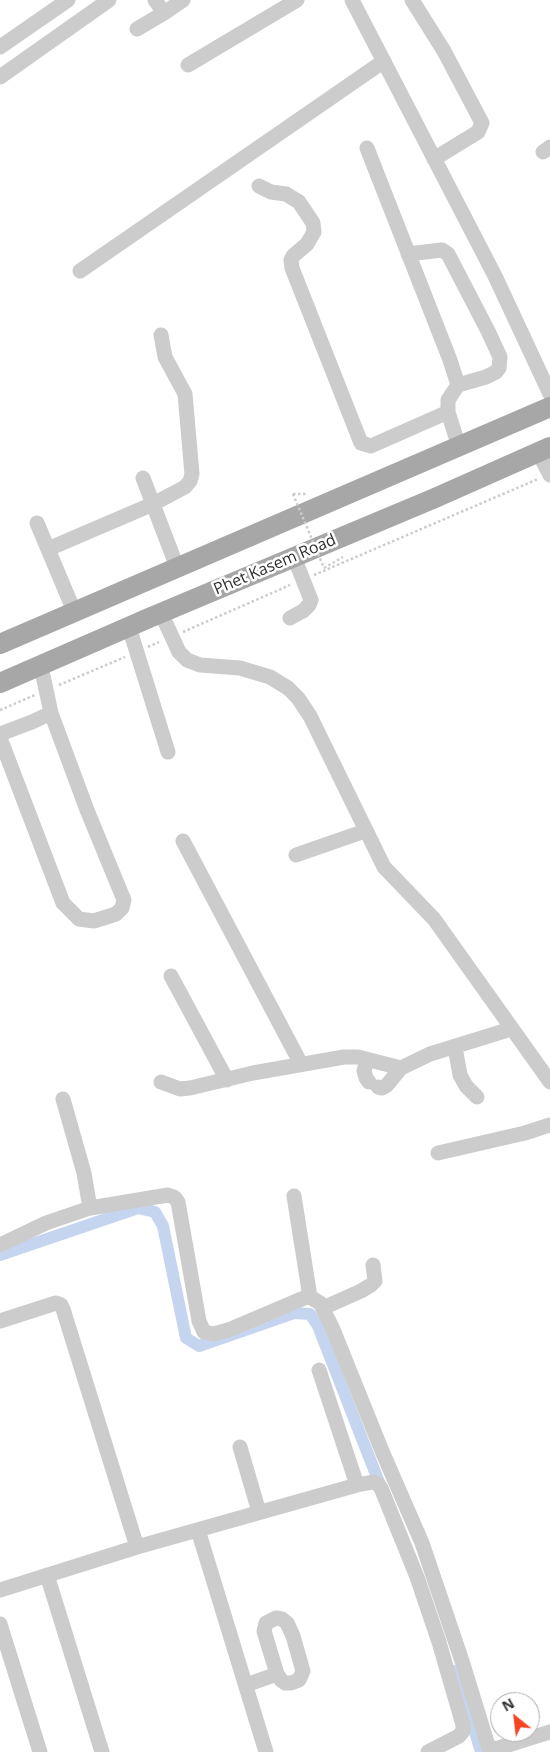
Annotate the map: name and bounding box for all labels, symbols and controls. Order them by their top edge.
street label: Phet Kasem Road [211,531,339,599]
north arrow [490,1692,540,1742]
text: N [498,1693,518,1715]

